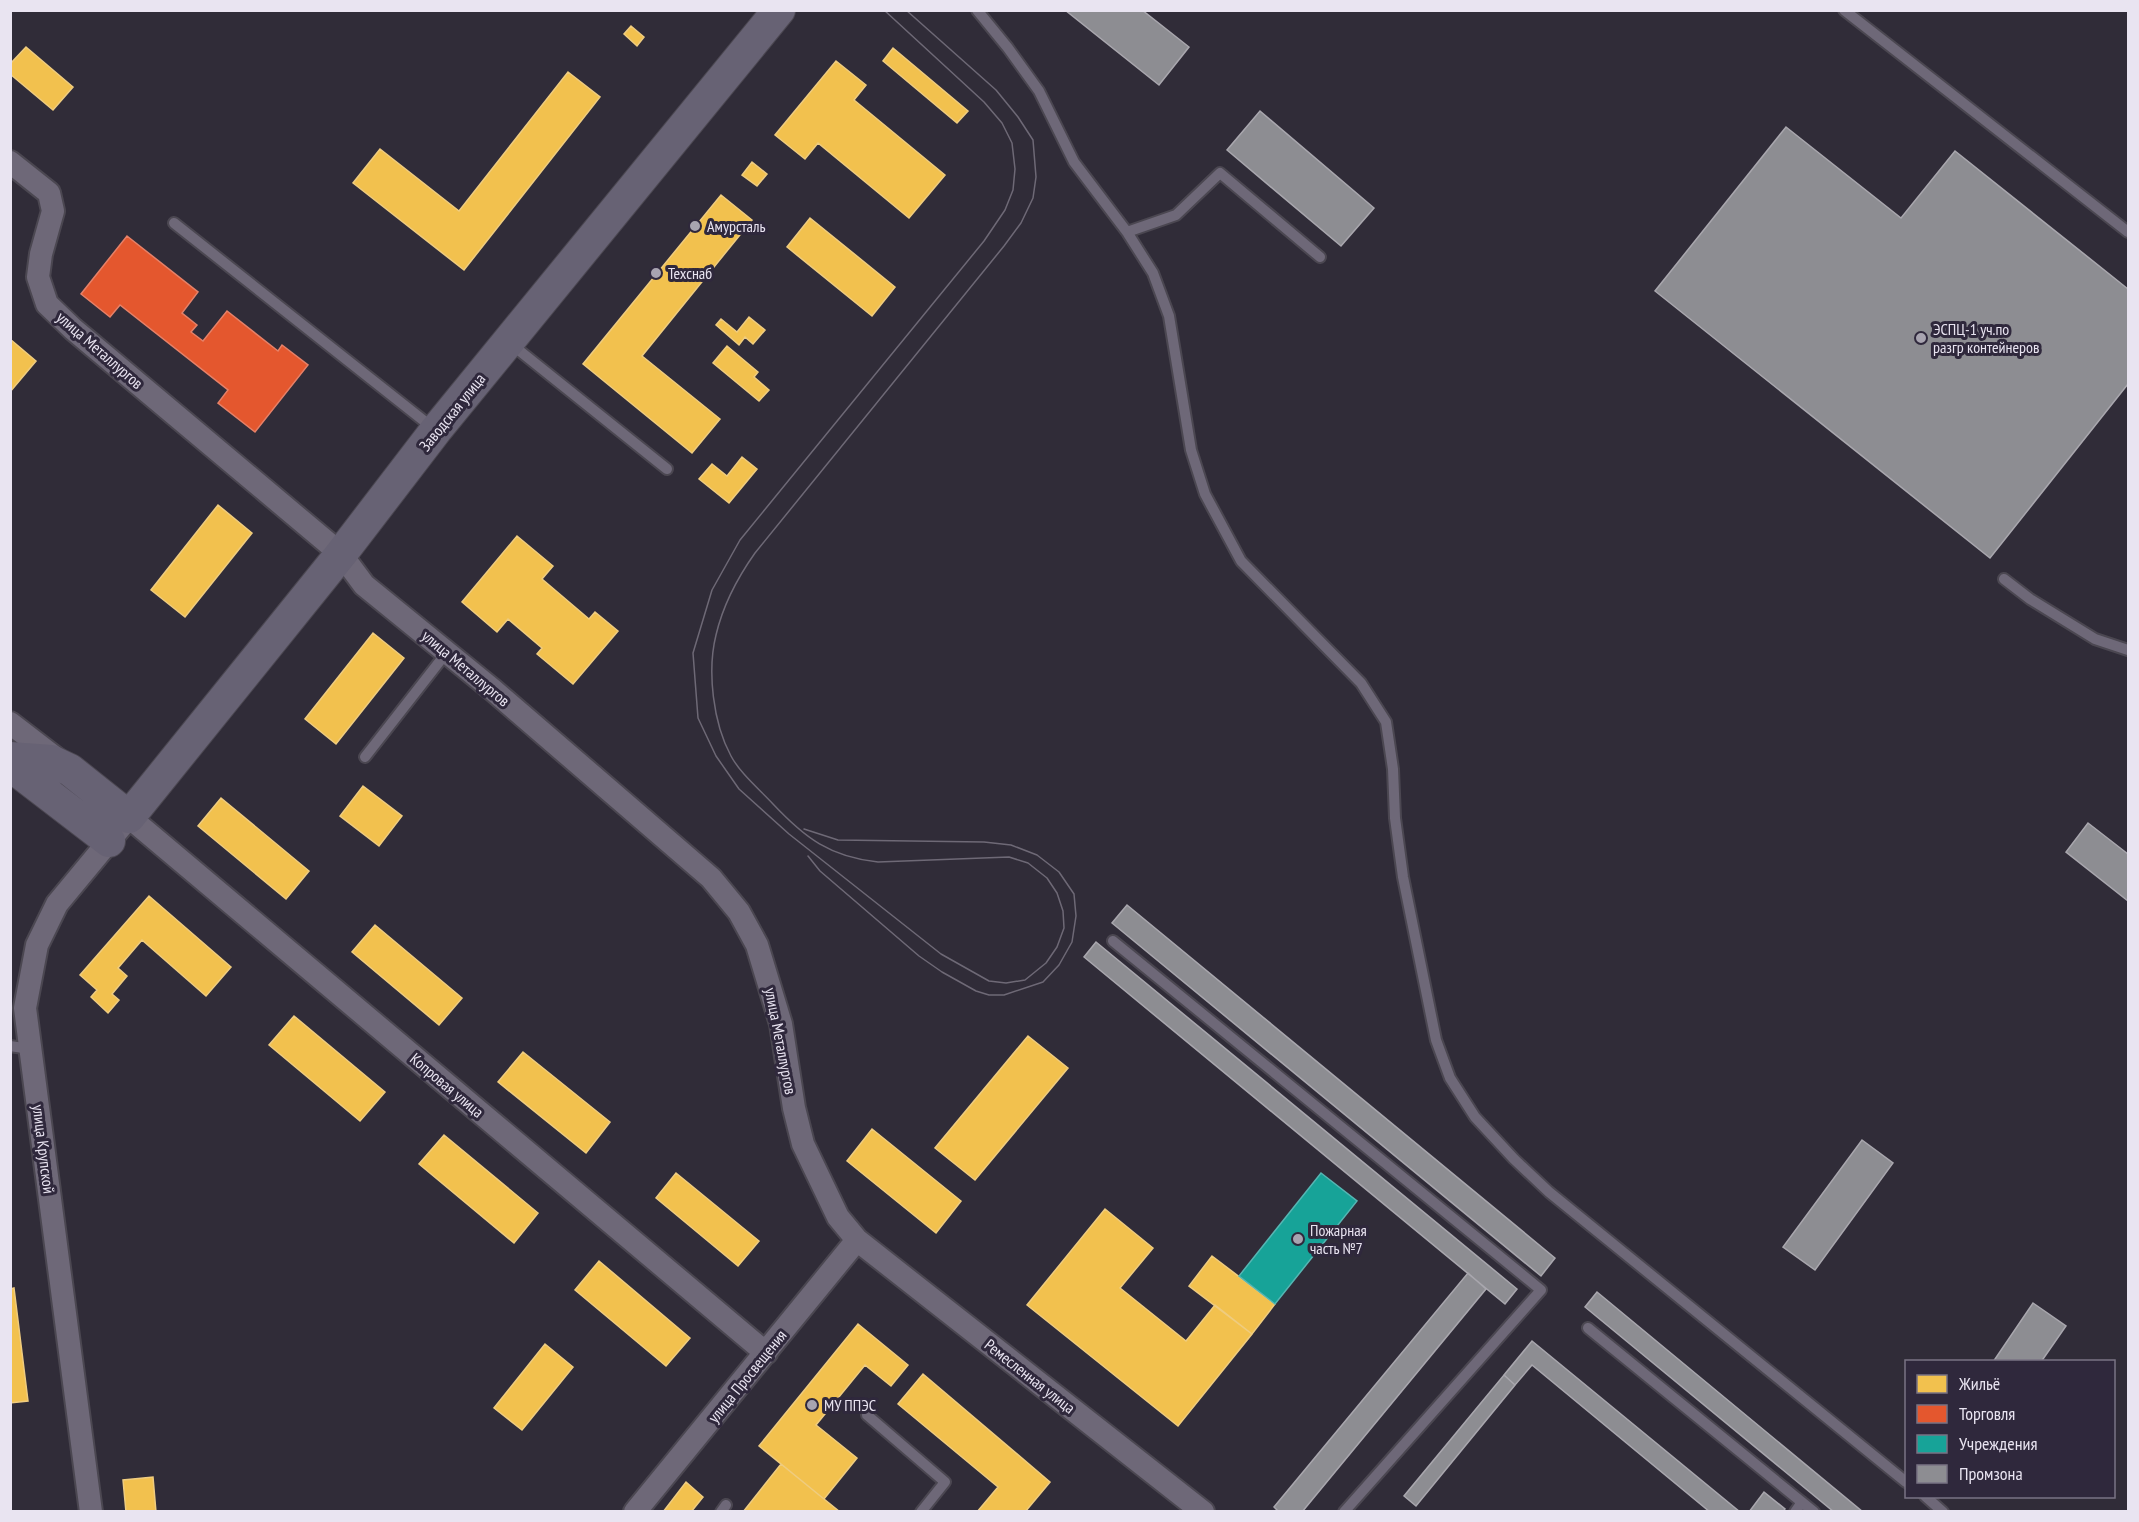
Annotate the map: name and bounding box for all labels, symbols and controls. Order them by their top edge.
place label: Амурсталь [707,216,766,236]
marker: Амурсталь [688,219,702,233]
place label: Техснаб [668,263,712,283]
marker: Техснаб [649,266,663,280]
street label: улица Металлургов [53,307,147,393]
place label: ЭСПЦ-1 уч.по разгр контейнеров [1933,319,2039,357]
marker: ЭСПЦ-1 уч.по разгр контейнеров [1914,331,1928,345]
street label: Заводская улица [415,369,489,455]
street label: улица Металлургов [418,625,514,711]
street label: улица Металлургов [761,986,801,1096]
street label: Копровая улица [406,1048,488,1122]
street label: улица Крупской [29,1103,59,1195]
place label: Пожарная часть №7 [1310,1220,1367,1258]
marker: Пожарная часть №7 [1291,1232,1305,1246]
street label: улица Просвещения [703,1326,791,1426]
street label: Ремесленная улица [981,1334,1079,1418]
legend [1905,1360,2115,1498]
text: Жильё [1958,1372,2000,1395]
place label: МУ ППЭС [824,1395,876,1415]
marker: МУ ППЭС [805,1398,819,1412]
text: Торговля [1959,1402,2015,1425]
text: Учреждения [1959,1432,2037,1455]
text: Промзона [1959,1462,2023,1485]

